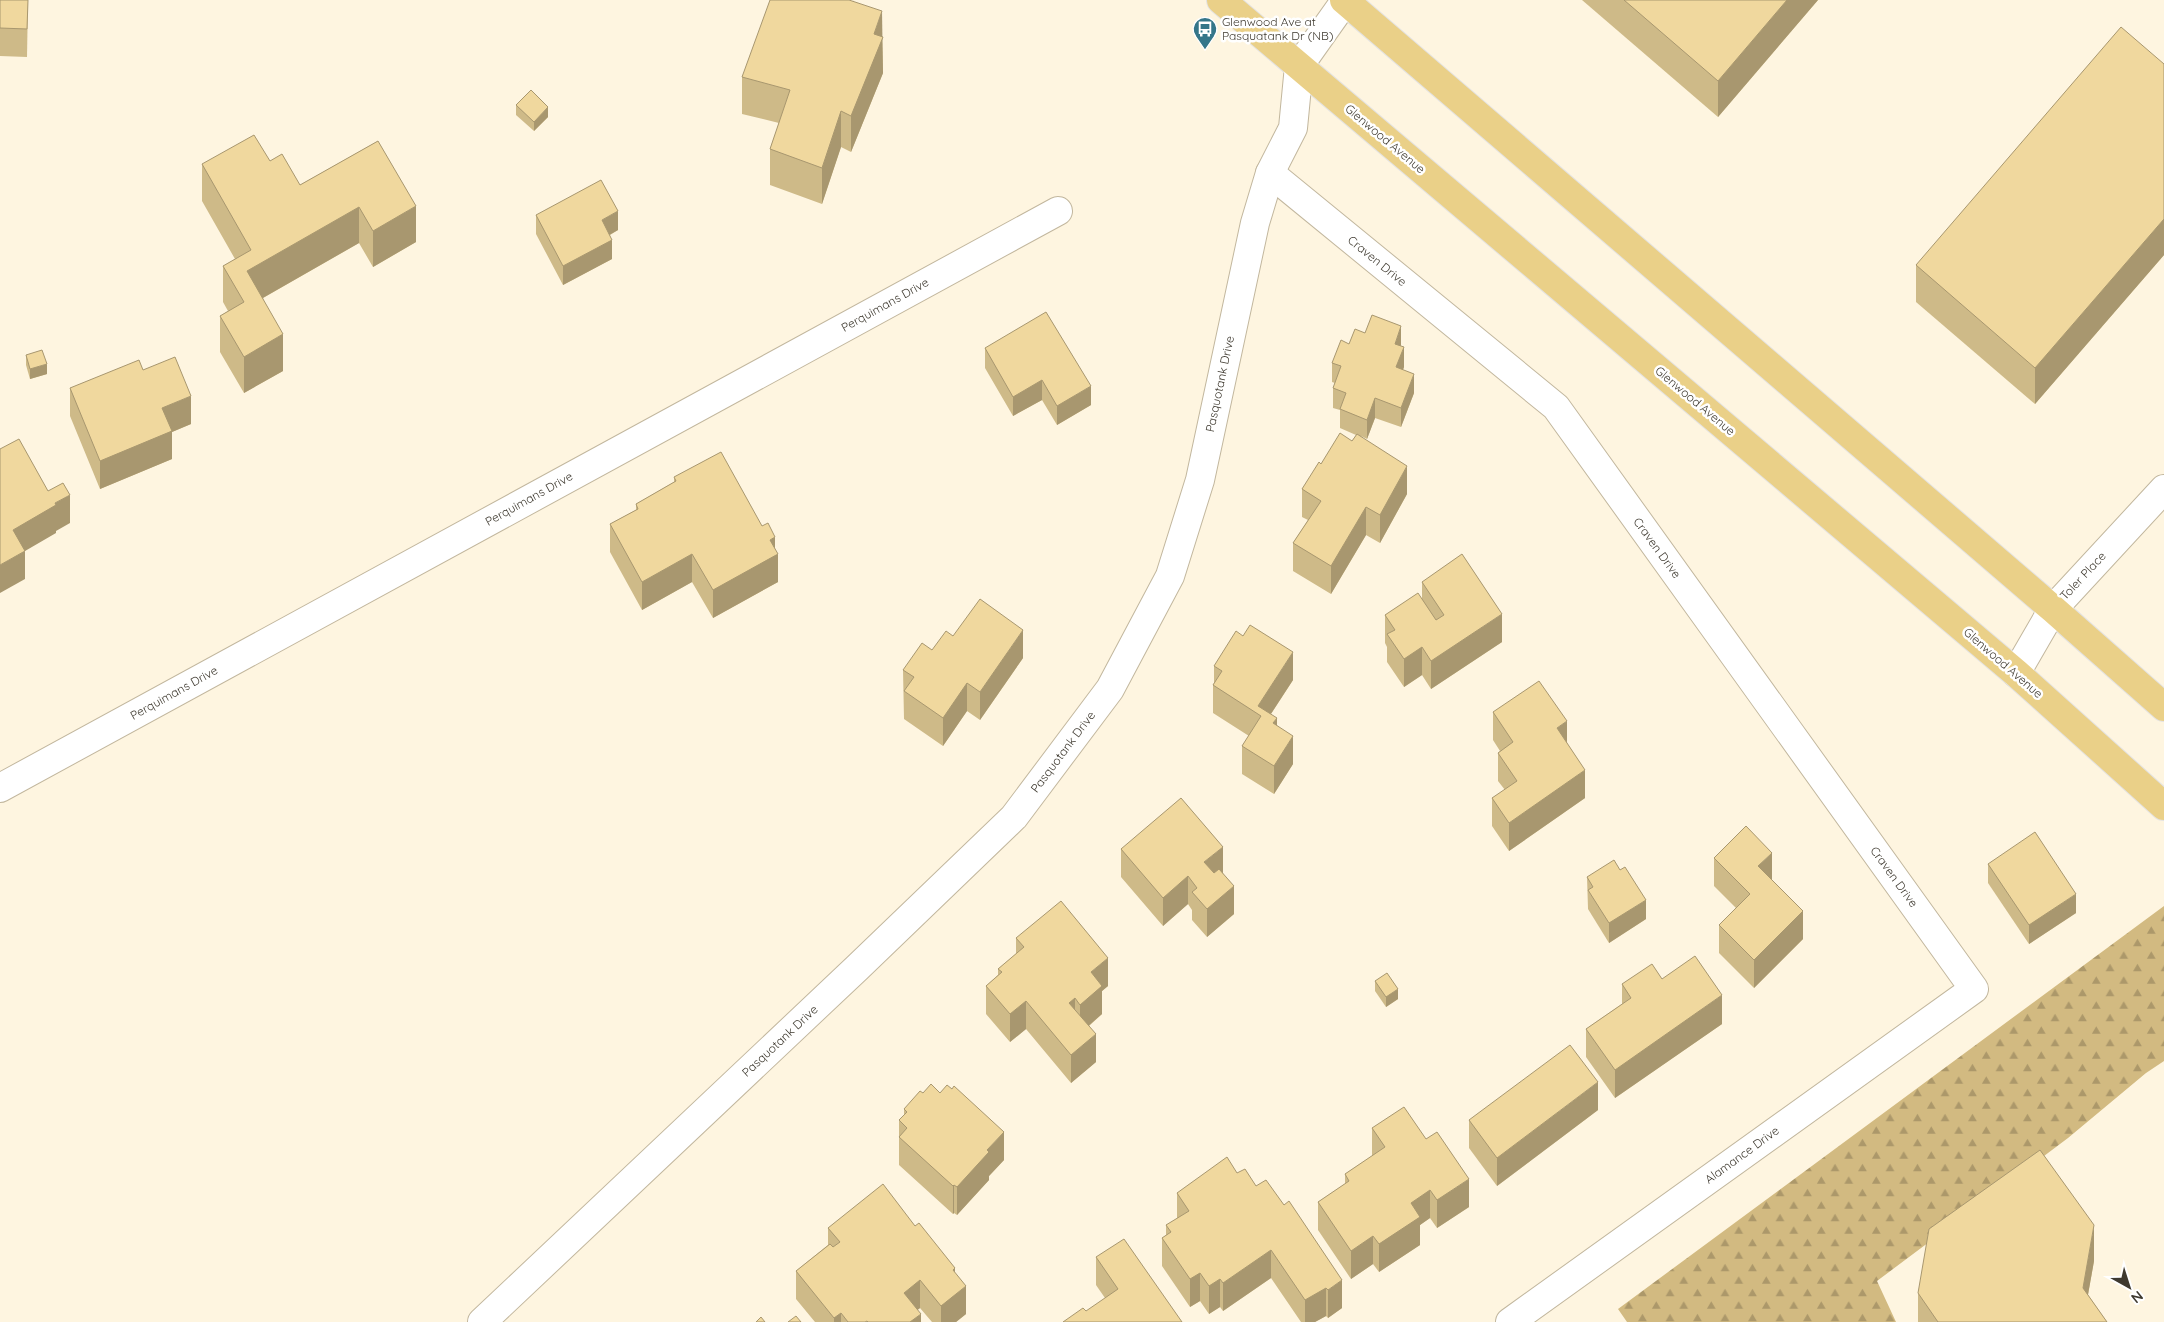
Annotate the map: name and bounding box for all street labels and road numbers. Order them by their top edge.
street label: Glenwood Avenue [1342,101,1429,177]
street label: Craven Drive [1345,232,1410,289]
street label: Perquimans Drive [838,274,931,335]
street label: Pasquotank Drive [1202,334,1237,433]
street label: Glenwood Avenue [1652,363,1739,439]
street label: Perquimans Drive [482,468,575,529]
street label: Craven Drive [1630,514,1685,581]
street label: Toler Place [2056,548,2109,603]
street label: Glenwood Avenue [1961,624,2046,701]
street label: Perquimans Drive [127,662,220,723]
street label: Pasquotank Drive [1027,708,1098,795]
street label: Craven Drive [1867,843,1922,910]
street label: Pasquotank Drive [739,1002,821,1080]
street label: Alamance Drive [1702,1123,1782,1187]

